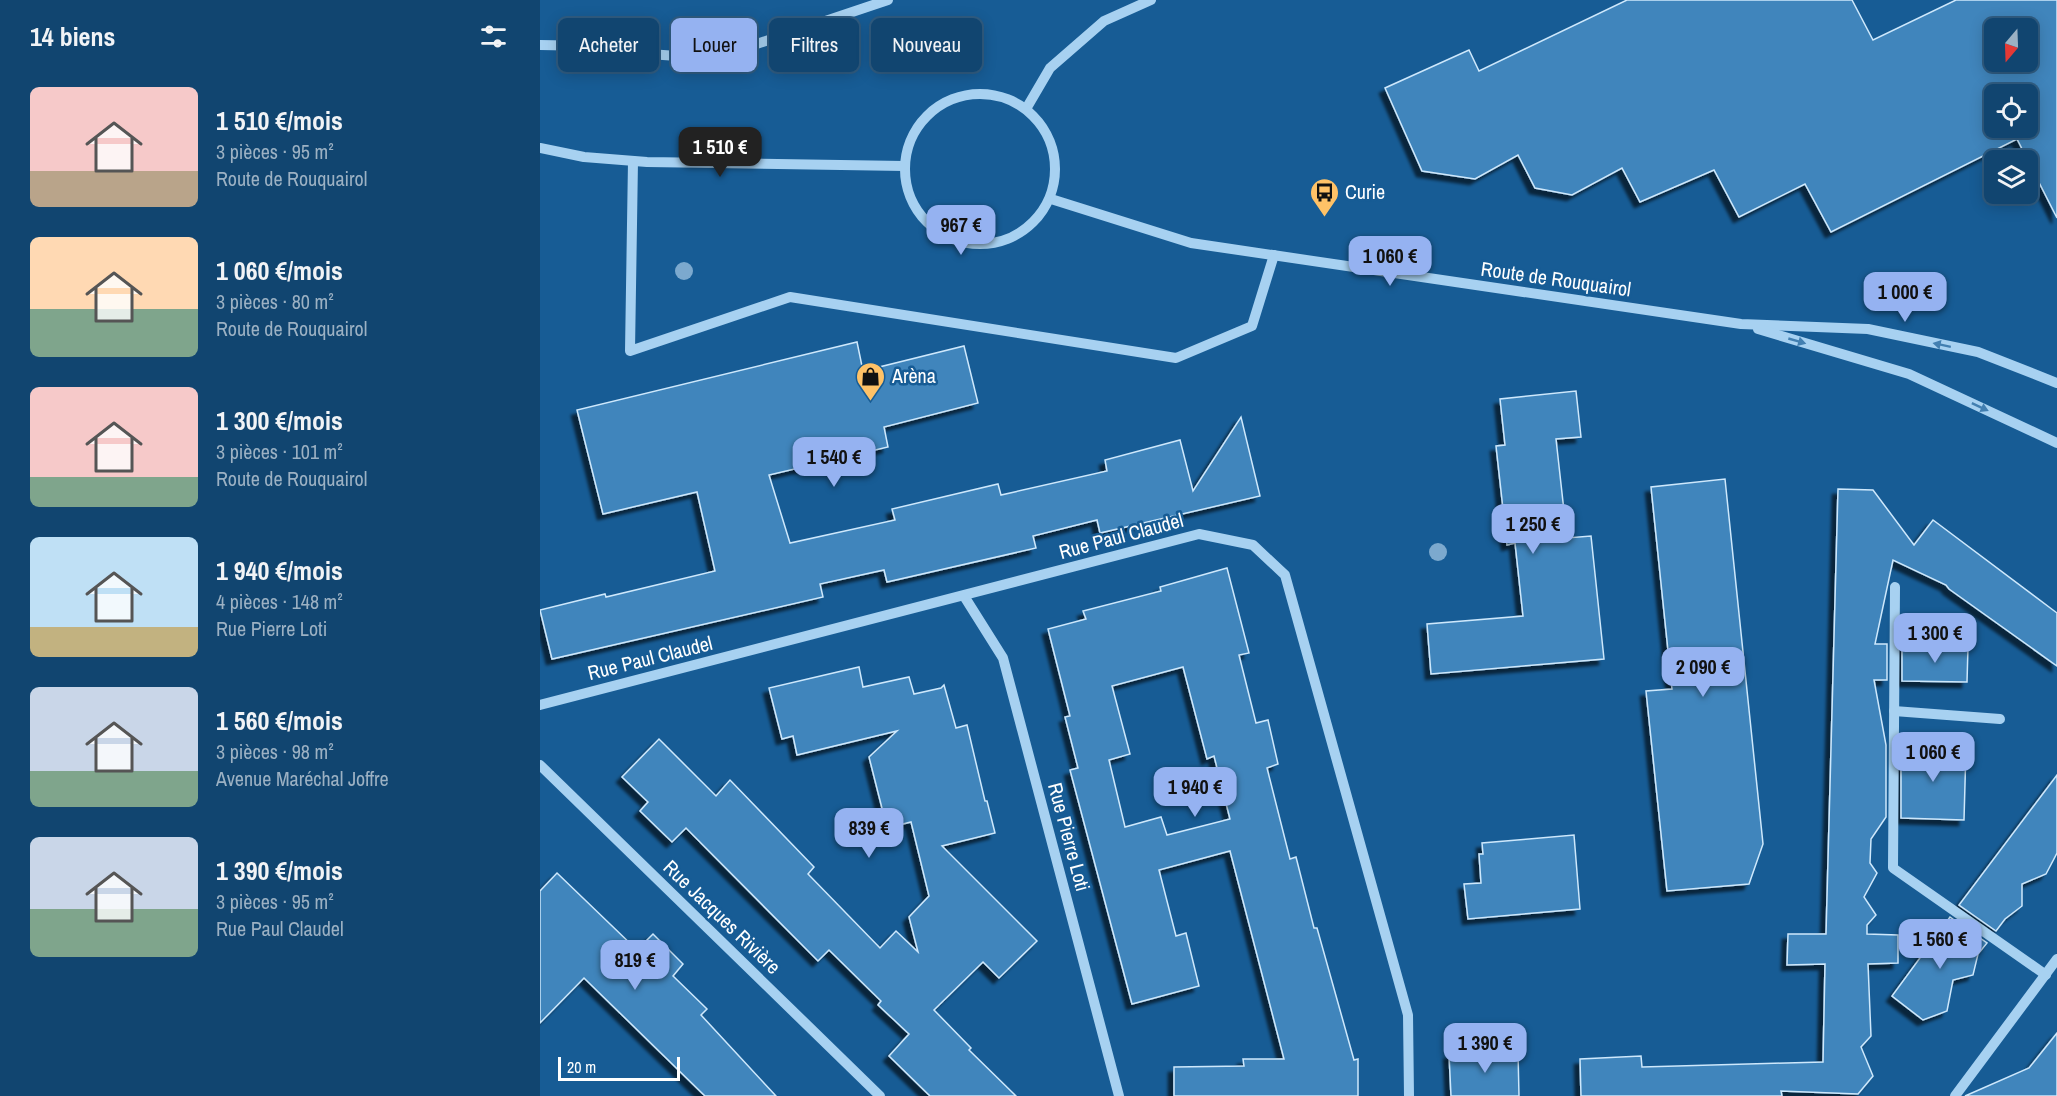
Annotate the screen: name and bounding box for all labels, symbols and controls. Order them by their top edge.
chip: Acheter [558,18,659,72]
chip: Louer [671,18,757,72]
chip: Filtres [769,18,859,72]
chip: Nouveau [871,18,982,72]
north arrow [1984,18,2038,72]
map controls [1984,18,2038,204]
text: 14 biens [30,19,115,54]
icon: filters [477,20,510,53]
button: locate [1984,84,2038,138]
text: 1 510 €/mois [216,103,343,138]
icon: home [78,111,150,183]
pin: 1 510 € [665,127,775,178]
text: 1 510 € [693,133,747,160]
text: 3 pièces · 95 m² [216,138,334,165]
button: layers [1984,150,2038,204]
text: Route de Rouquairol [216,165,367,192]
bus stop icon: Curie [1308,176,1340,218]
place label: Curie [1345,178,1385,205]
pin: 967 € [919,205,1003,256]
text: 967 € [940,211,982,238]
pin: 1 060 € [1335,236,1445,287]
text: 1 060 € [1363,242,1417,269]
text: 1 060 €/mois [216,253,343,288]
street label: Route de Rouquairol [1479,255,1633,302]
icon: home [78,261,150,333]
pin: 1 000 € [1850,272,1960,323]
text: 1 000 € [1878,278,1932,305]
text: 3 pièces · 80 m² [216,288,334,315]
text: Route de Rouquairol [216,315,367,342]
one-way arrow [1788,337,1806,346]
one-way arrow [1932,340,1951,349]
shop icon: Arèna [855,360,887,402]
place label: Arèna [891,362,936,389]
one-way arrow [1971,402,1988,411]
text: 1 300 €/mois [216,403,343,438]
icon: home [78,411,150,483]
pin: 1 540 € [779,437,889,488]
text: 3 pièces · 101 m² [216,438,343,465]
text: 1 540 € [807,443,861,470]
text: Route de Rouquairol [216,465,367,492]
pin: 1 250 € [1478,504,1588,555]
street label: Rue Paul Claudel [1056,506,1186,565]
text: 1 250 € [1506,510,1560,537]
text: 1 940 €/mois [216,553,343,588]
icon: home [78,561,150,633]
text: 4 pièces · 148 m² [216,588,343,615]
pin: 1 300 € [1880,613,1990,664]
text: Rue Pierre Loti [216,615,327,642]
text: 1 300 € [1908,619,1962,646]
street label: Rue Paul Claudel [585,629,715,686]
pin: 2 090 € [1648,647,1758,698]
text: 2 090 € [1676,653,1730,680]
text: 1 560 €/mois [216,703,343,738]
icon: home [78,711,150,783]
pin: 1 060 € [1878,732,1988,783]
text: 3 pièces · 98 m² [216,738,334,765]
text: 1 060 € [1906,738,1960,765]
text: Avenue Maréchal Joffre [216,765,389,792]
pin: 1 940 € [1140,767,1250,818]
text: 1 940 € [1168,773,1222,800]
street label: Rue Pierre Loti [1042,780,1097,894]
pin: 839 € [827,808,911,859]
text: 839 € [848,814,890,841]
text: 1 390 €/mois [216,853,343,888]
street label: Rue Jacques Rivière [658,854,787,980]
icon: home [78,861,150,933]
text: 3 pièces · 95 m² [216,888,334,915]
text: Rue Paul Claudel [216,915,344,942]
pin: 1 560 € [1885,919,1995,970]
text: 1 560 € [1913,925,1967,952]
pin: 819 € [593,940,677,991]
text: 819 € [614,946,656,973]
pin: 1 390 € [1430,1023,1540,1074]
text: 1 390 € [1458,1029,1512,1056]
scale bar [558,1054,680,1082]
text: 20 m [567,1056,596,1078]

